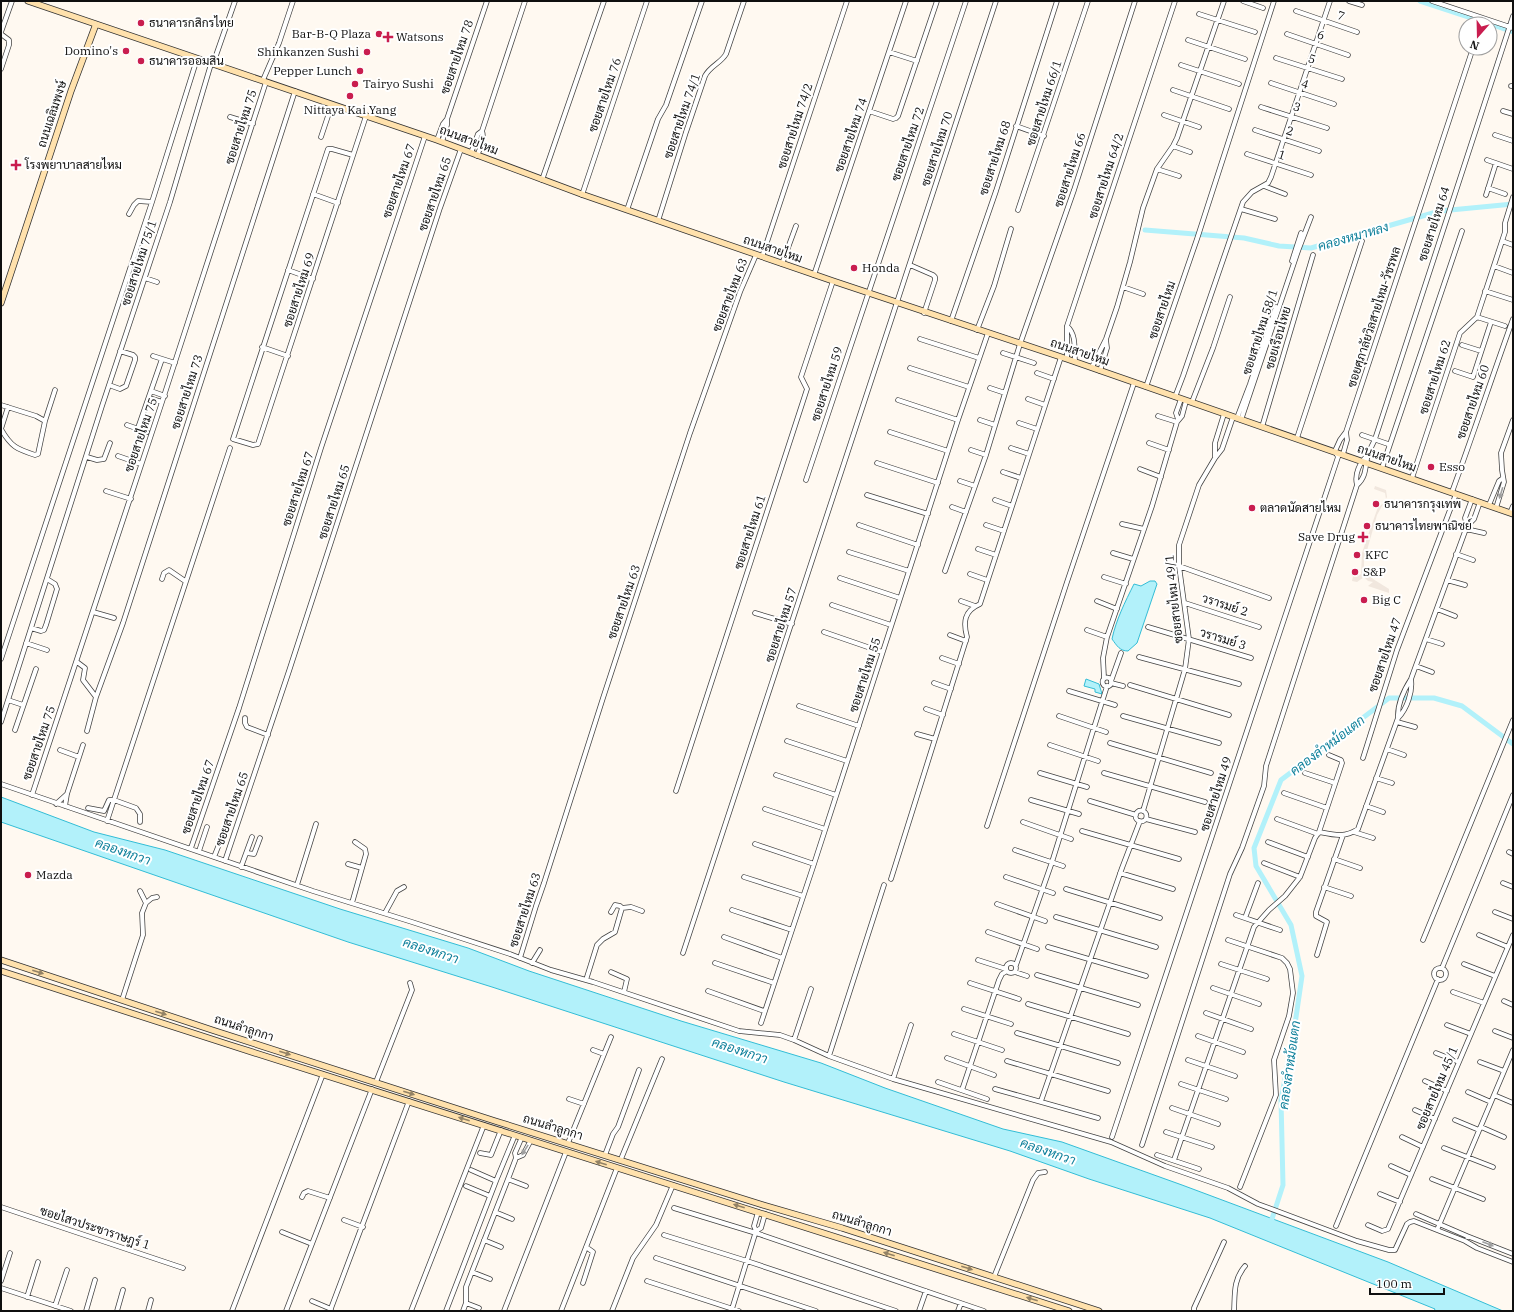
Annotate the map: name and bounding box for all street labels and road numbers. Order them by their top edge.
street label: 7 [1335,7,1347,24]
street label: ซอยสายไหม 78 [437,18,476,96]
street label: 6 [1315,26,1327,43]
street label: 5 [1306,50,1318,67]
street label: ซอยสายไหม 76 [585,56,624,134]
street label: ซอยสายไหม 66/1 [1023,58,1064,148]
street label: ซอยสายไหม 74/1 [660,71,703,161]
street label: 4 [1299,75,1311,92]
street label: ถนนเฉลิมพงษ์ [34,78,70,149]
street label: ซอยสายไหม 74/2 [774,81,815,171]
street label: ซอยสายไหม 75 [221,88,260,166]
street label: ซอยสายไหม 74 [831,96,870,174]
street label: 3 [1291,98,1303,115]
street label: ซอยสายไหม 72 [888,105,927,183]
street label: ซอยสายไหม 70 [917,110,956,188]
street label: ซอยสายไหม 68 [975,119,1014,197]
street label: ถนนสายไหม [438,121,501,158]
street label: 2 [1284,122,1296,139]
street label: ซอยสายไหม 66 [1050,131,1089,209]
street label: ซอยสายไหม 64/2 [1085,131,1126,221]
street label: ซอยสายไหม 67 [379,142,418,220]
street label: 1 [1276,146,1288,163]
street label: ซอยสายไหม 65 [415,155,454,233]
street label: ซอยสายไหม 64 [1414,185,1453,263]
street label: ซอยสายไหม 75/1 [118,218,159,308]
street label: ถนนสายไหม [742,231,805,266]
street label: ซอยศุภาลัยวิลสายไหม-วัชรพล [1344,244,1405,390]
street label: ซอยสายไหม 69 [279,251,318,329]
street label: ซอยสายไหม 63 [709,256,750,334]
street label: ซอยสายไหม [1145,279,1178,341]
street label: ซอยสายไหม 58/1 [1239,287,1280,377]
street label: ซอยเรือนไทย [1261,305,1294,371]
street label: ถนนสายไหม [1049,334,1112,369]
street label: ซอยสายไหม 62 [1415,338,1454,416]
street label: ซอยสายไหม 59 [807,345,846,423]
street label: ซอยสายไหม 73 [167,353,206,431]
street label: ซอยสายไหม 60 [1453,363,1492,441]
street label: ซอยสายไหม 75 [121,396,160,474]
street label: ถนนสายไหม [1356,440,1419,475]
street label: ซอยสายไหม 67 [278,450,317,528]
street label: ซอยสายไหม 65 [314,463,353,541]
street label: ซอยสายไหม 61 [730,493,769,571]
street label: ซอยสายไหม 49/1 [1161,554,1186,644]
street label: ซอยสายไหม 63 [604,563,643,641]
street label: ซอยสายไหม 57 [761,586,800,664]
street label: วรารมย์ 2 [1200,590,1250,619]
street label: ซอยสายไหม 47 [1365,616,1404,694]
street label: วรารมย์ 3 [1198,624,1248,653]
street label: ซอยสายไหม 55 [845,636,884,714]
street label: ซอยสายไหม 75 [19,704,58,782]
street label: ซอยสายไหม 49 [1196,755,1235,833]
street label: ซอยสายไหม 67 [178,758,217,836]
street label: ซอยสายไหม 65 [212,770,251,848]
street label: ซอยสายไหม 63 [505,871,544,949]
street label: ถนนลำลูกกา [212,1011,276,1045]
street label: ซอยสายไหม 45/1 [1412,1044,1461,1132]
street label: ถนนลำลูกกา [521,1110,585,1144]
street label: ซอยไสวประชาราษฎร์ 1 [38,1203,152,1253]
street label: ถนนลำลูกกา [830,1206,894,1240]

